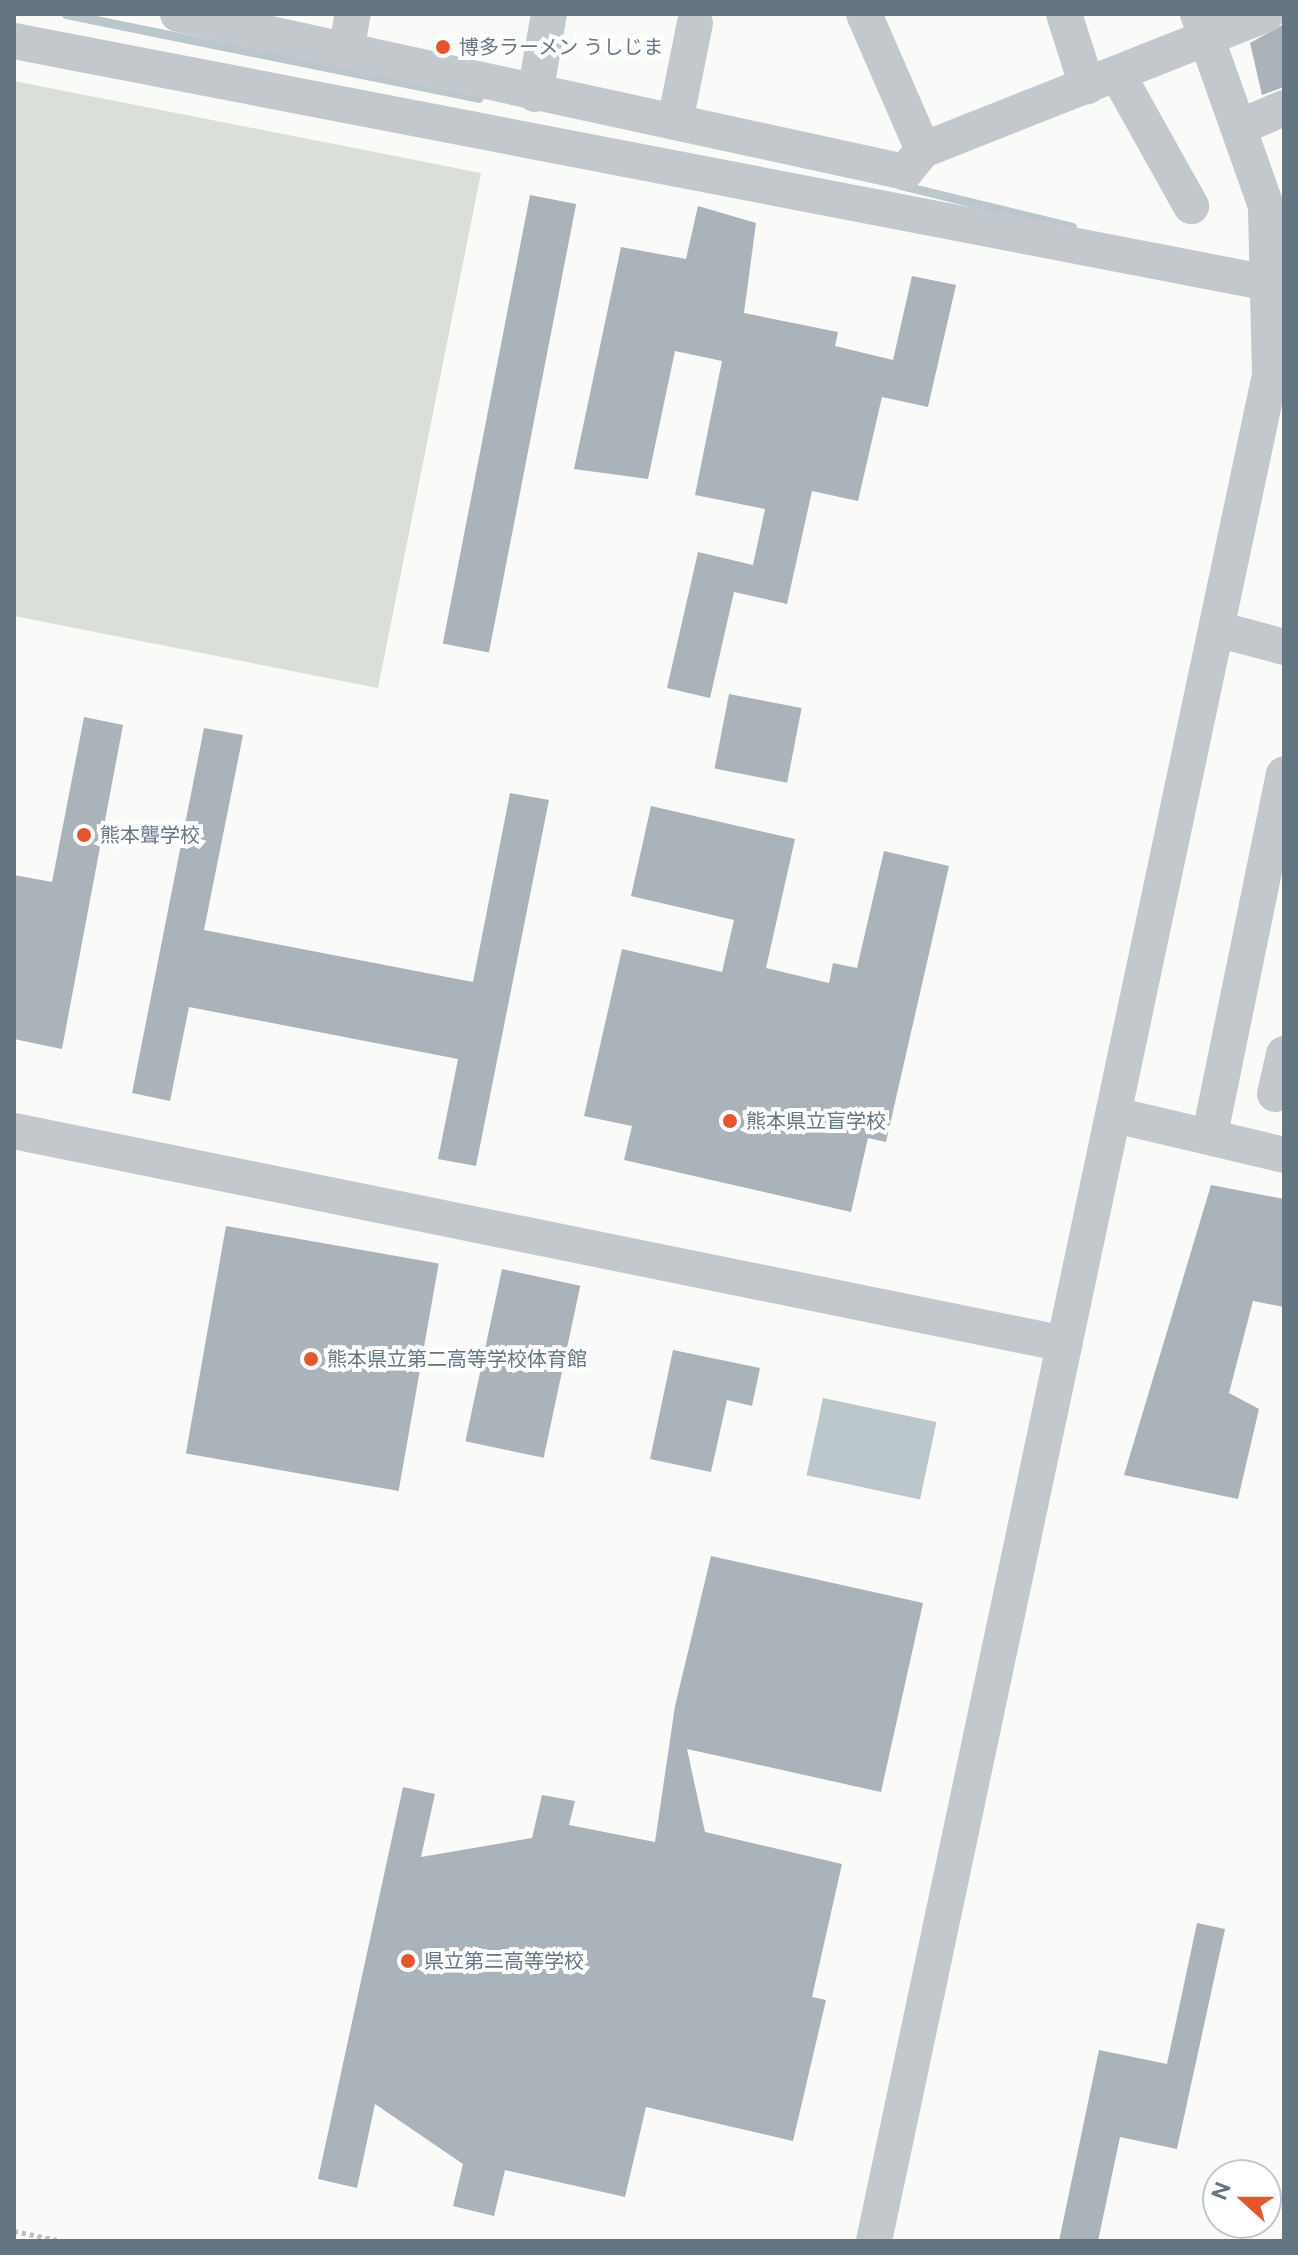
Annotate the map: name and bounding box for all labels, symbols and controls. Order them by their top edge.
place label: 博多ラーメン うしじま [459,35,664,59]
marker: 博多ラーメン うしじま [434,38,452,56]
place label: 熊本聾学校 [100,823,200,847]
marker: 熊本聾学校 [75,826,93,844]
place label: 熊本県立盲学校 [746,1109,886,1133]
marker: 熊本県立盲学校 [721,1112,739,1130]
place label: 熊本県立第二高等学校体育館 [327,1347,587,1371]
marker: 熊本県立第二高等学校体育館 [302,1350,320,1368]
place label: 県立第二高等学校 [424,1949,584,1973]
marker: 県立第二高等学校 [399,1952,417,1970]
north arrow [1202,2159,1282,2239]
text: N [1205,2178,1237,2204]

